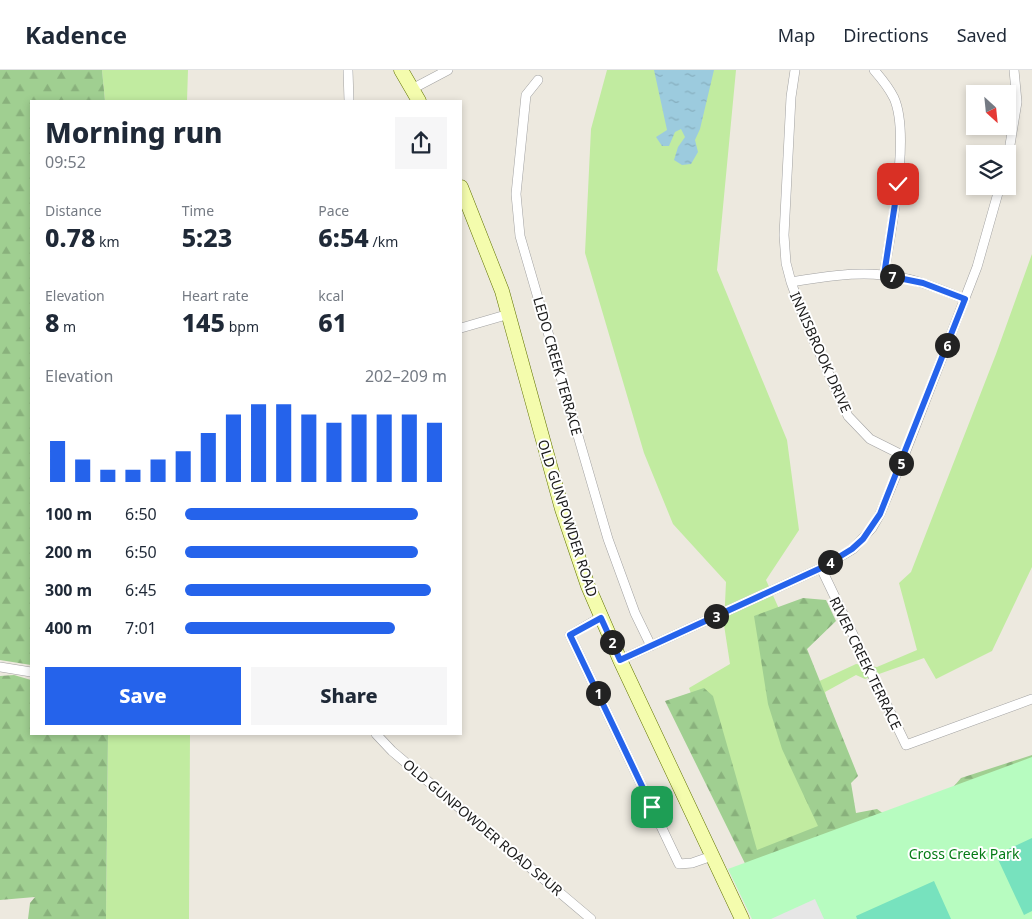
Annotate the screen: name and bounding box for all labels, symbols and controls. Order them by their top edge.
text: Kadence [25,18,127,51]
text: Map [778,23,815,47]
text: Directions [843,23,929,47]
text: Saved [957,23,1007,47]
north arrow [966,85,1016,135]
map controls [966,85,1016,195]
text: Morning run [45,113,223,151]
button: share [395,117,447,169]
button: layers [966,145,1016,195]
text: 09:52 [45,151,86,173]
pin [877,163,919,205]
icon: check [884,170,912,198]
text: Distance [45,201,102,220]
text: Time [182,201,214,220]
text: Pace [318,201,349,220]
text: 0.78 [45,220,95,254]
text: 5:23 [182,220,232,254]
text: 6:54 [318,220,369,254]
text: km [95,232,120,251]
text: /km [369,232,398,251]
pin: 7 [880,264,904,288]
text: 7 [888,267,897,286]
text: Elevation [45,286,105,305]
text: Heart rate [182,286,249,305]
text: kcal [318,286,344,305]
street label: INNISBROOK DRIVE [786,289,856,415]
street label: LEDO CREEK TERRACE [529,294,587,438]
text: 8 [45,305,59,339]
text: 145 [182,305,225,339]
text: 61 [318,305,347,339]
text: m [59,317,76,336]
text: bpm [225,317,259,336]
pin: 6 [934,332,960,358]
text: 6 [943,336,952,355]
text: Elevation [45,365,113,387]
text: 202–209 m [365,365,447,387]
street label: OLD GUNPOWDER ROAD [534,437,602,599]
pin: 5 [888,450,914,476]
text: 5 [897,454,906,473]
text: 100 m [45,503,92,525]
text: 6:50 [125,503,157,525]
text: 200 m [45,541,92,563]
text: 6:50 [125,541,157,563]
pin: 4 [818,550,842,574]
text: 4 [826,553,835,572]
text: 300 m [45,579,92,601]
text: 6:45 [125,579,157,601]
street label: RIVER CREEK TERRACE [826,593,906,733]
pin: 3 [704,604,728,628]
text: 3 [712,607,721,626]
text: 400 m [45,617,92,639]
text: 7:01 [125,617,157,639]
pin: 2 [600,630,624,654]
text: 2 [608,633,617,652]
button: Save [45,667,241,725]
button: Share [251,667,447,725]
pin: 1 [586,680,610,706]
text: 1 [594,684,603,703]
street label: OLD GUNPOWDER ROAD SPUR [399,754,567,900]
pin [631,786,673,828]
icon: arrive [638,793,666,821]
park label: Cross Creek Park [909,844,1020,863]

